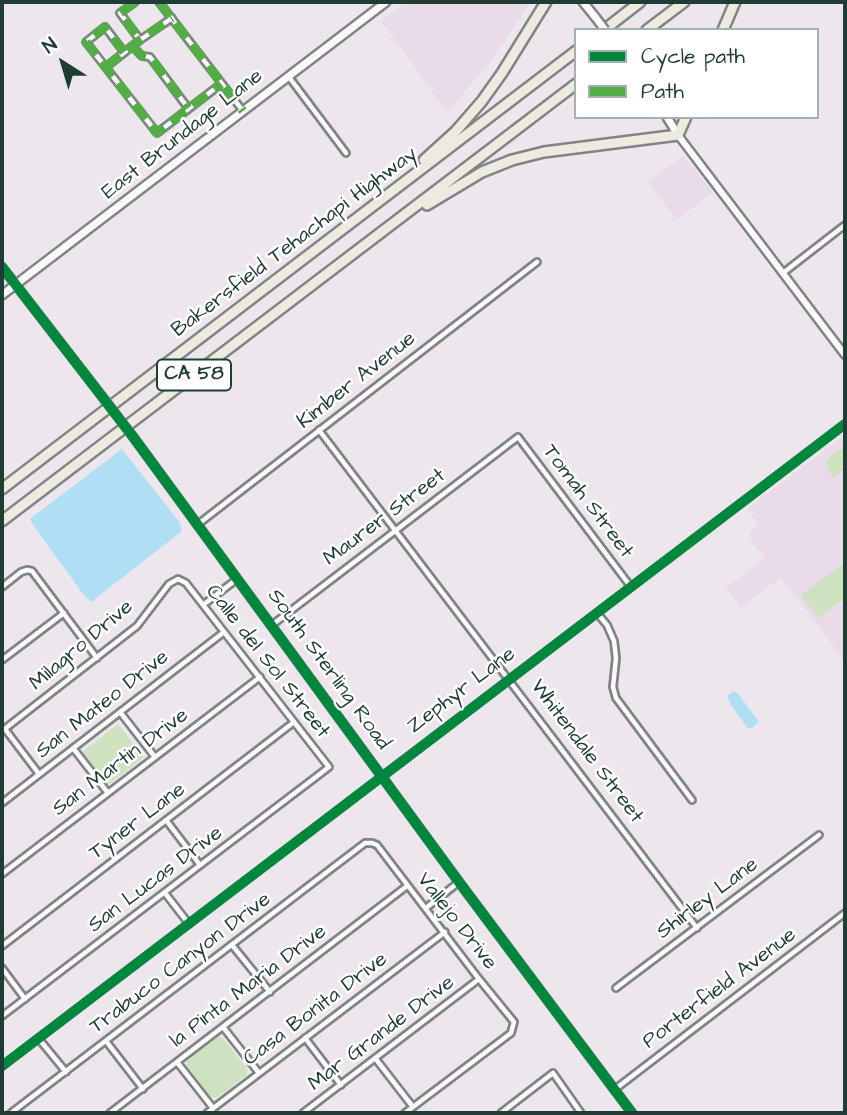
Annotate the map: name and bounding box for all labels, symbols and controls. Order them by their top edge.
north arrow [28,28,98,98]
legend [574,28,819,119]
text: N [37,31,63,60]
text: Cycle path [641,42,745,71]
street label: East Brundage Lane [97,64,269,206]
text: Path [641,77,684,106]
street label: Bakersfield Tehachapi Highway [167,142,423,344]
street label: Kimber Avenue [293,327,421,435]
road number: CA 58 [157,360,231,390]
street label: Tomah Street [536,440,638,564]
street label: Maurer Street [319,464,451,572]
street label: Calle del Sol Street [199,580,335,744]
street label: South Sterling Road [261,585,395,755]
street label: Milagro Drive [25,595,139,697]
street label: Zephyr Lane [403,642,521,740]
street label: San Mateo Drive [31,645,175,765]
street label: Whitendale Street [524,675,648,829]
street label: San Martin Drive [48,704,194,822]
street label: Tyner Lane [85,778,191,866]
street label: San Lucas Drive [84,821,228,939]
street label: Shirley Lane [652,853,764,945]
street label: Vallejo Drive [410,868,502,976]
street label: Trabuco Canyon Drive [85,888,277,1040]
street label: la Pinta Maria Drive [166,920,332,1054]
street label: Porterfield Avenue [638,923,802,1055]
street label: Casa Bonita Drive [239,948,393,1072]
street label: Mar Grande Drive [304,971,460,1097]

